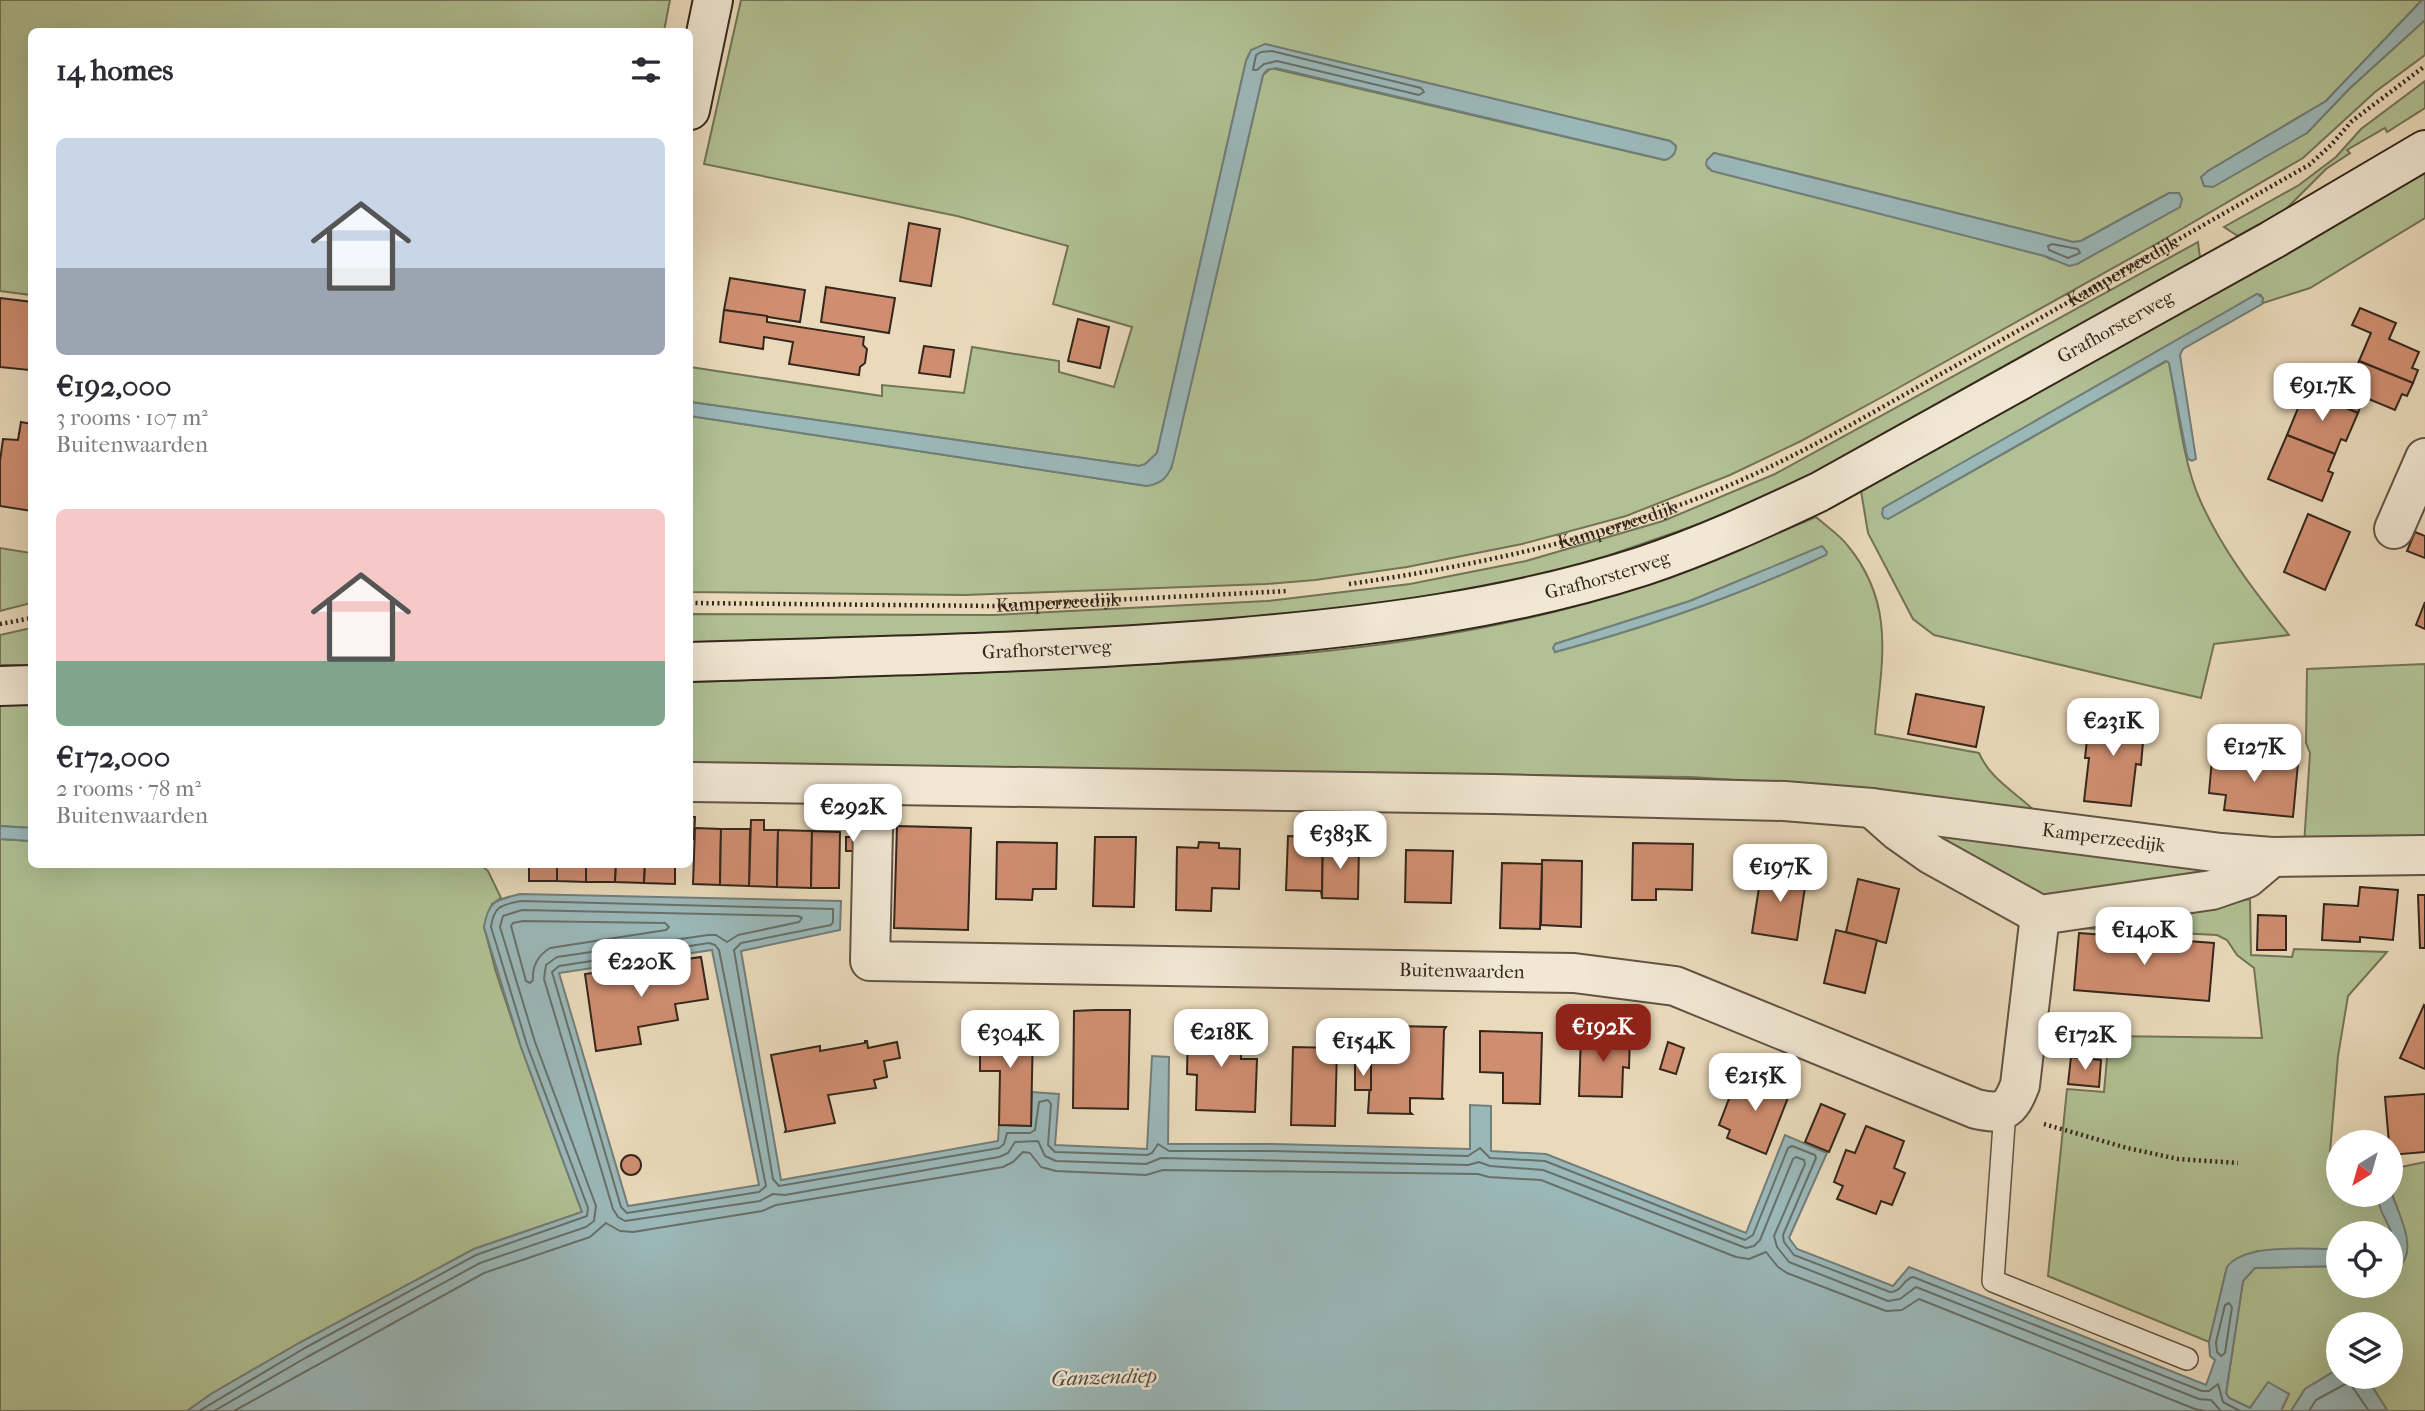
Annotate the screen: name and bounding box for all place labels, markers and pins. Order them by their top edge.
pin: €91.7K [2265,364,2379,423]
pin: €231K [2064,698,2162,758]
pin: €127K [2205,724,2303,784]
pin: €292K [804,784,902,844]
pin: €383K [1291,812,1389,871]
pin: €197K [1731,844,1829,904]
pin: €140K [2095,908,2193,967]
pin: €220K [592,940,690,999]
pin: €192K [1554,1004,1652,1064]
pin: €304K [961,1010,1059,1070]
pin: €218K [1172,1010,1270,1069]
pin: €172K [2036,1012,2134,1072]
pin: €154K [1314,1018,1412,1078]
pin: €215K [1706,1054,1804,1113]

